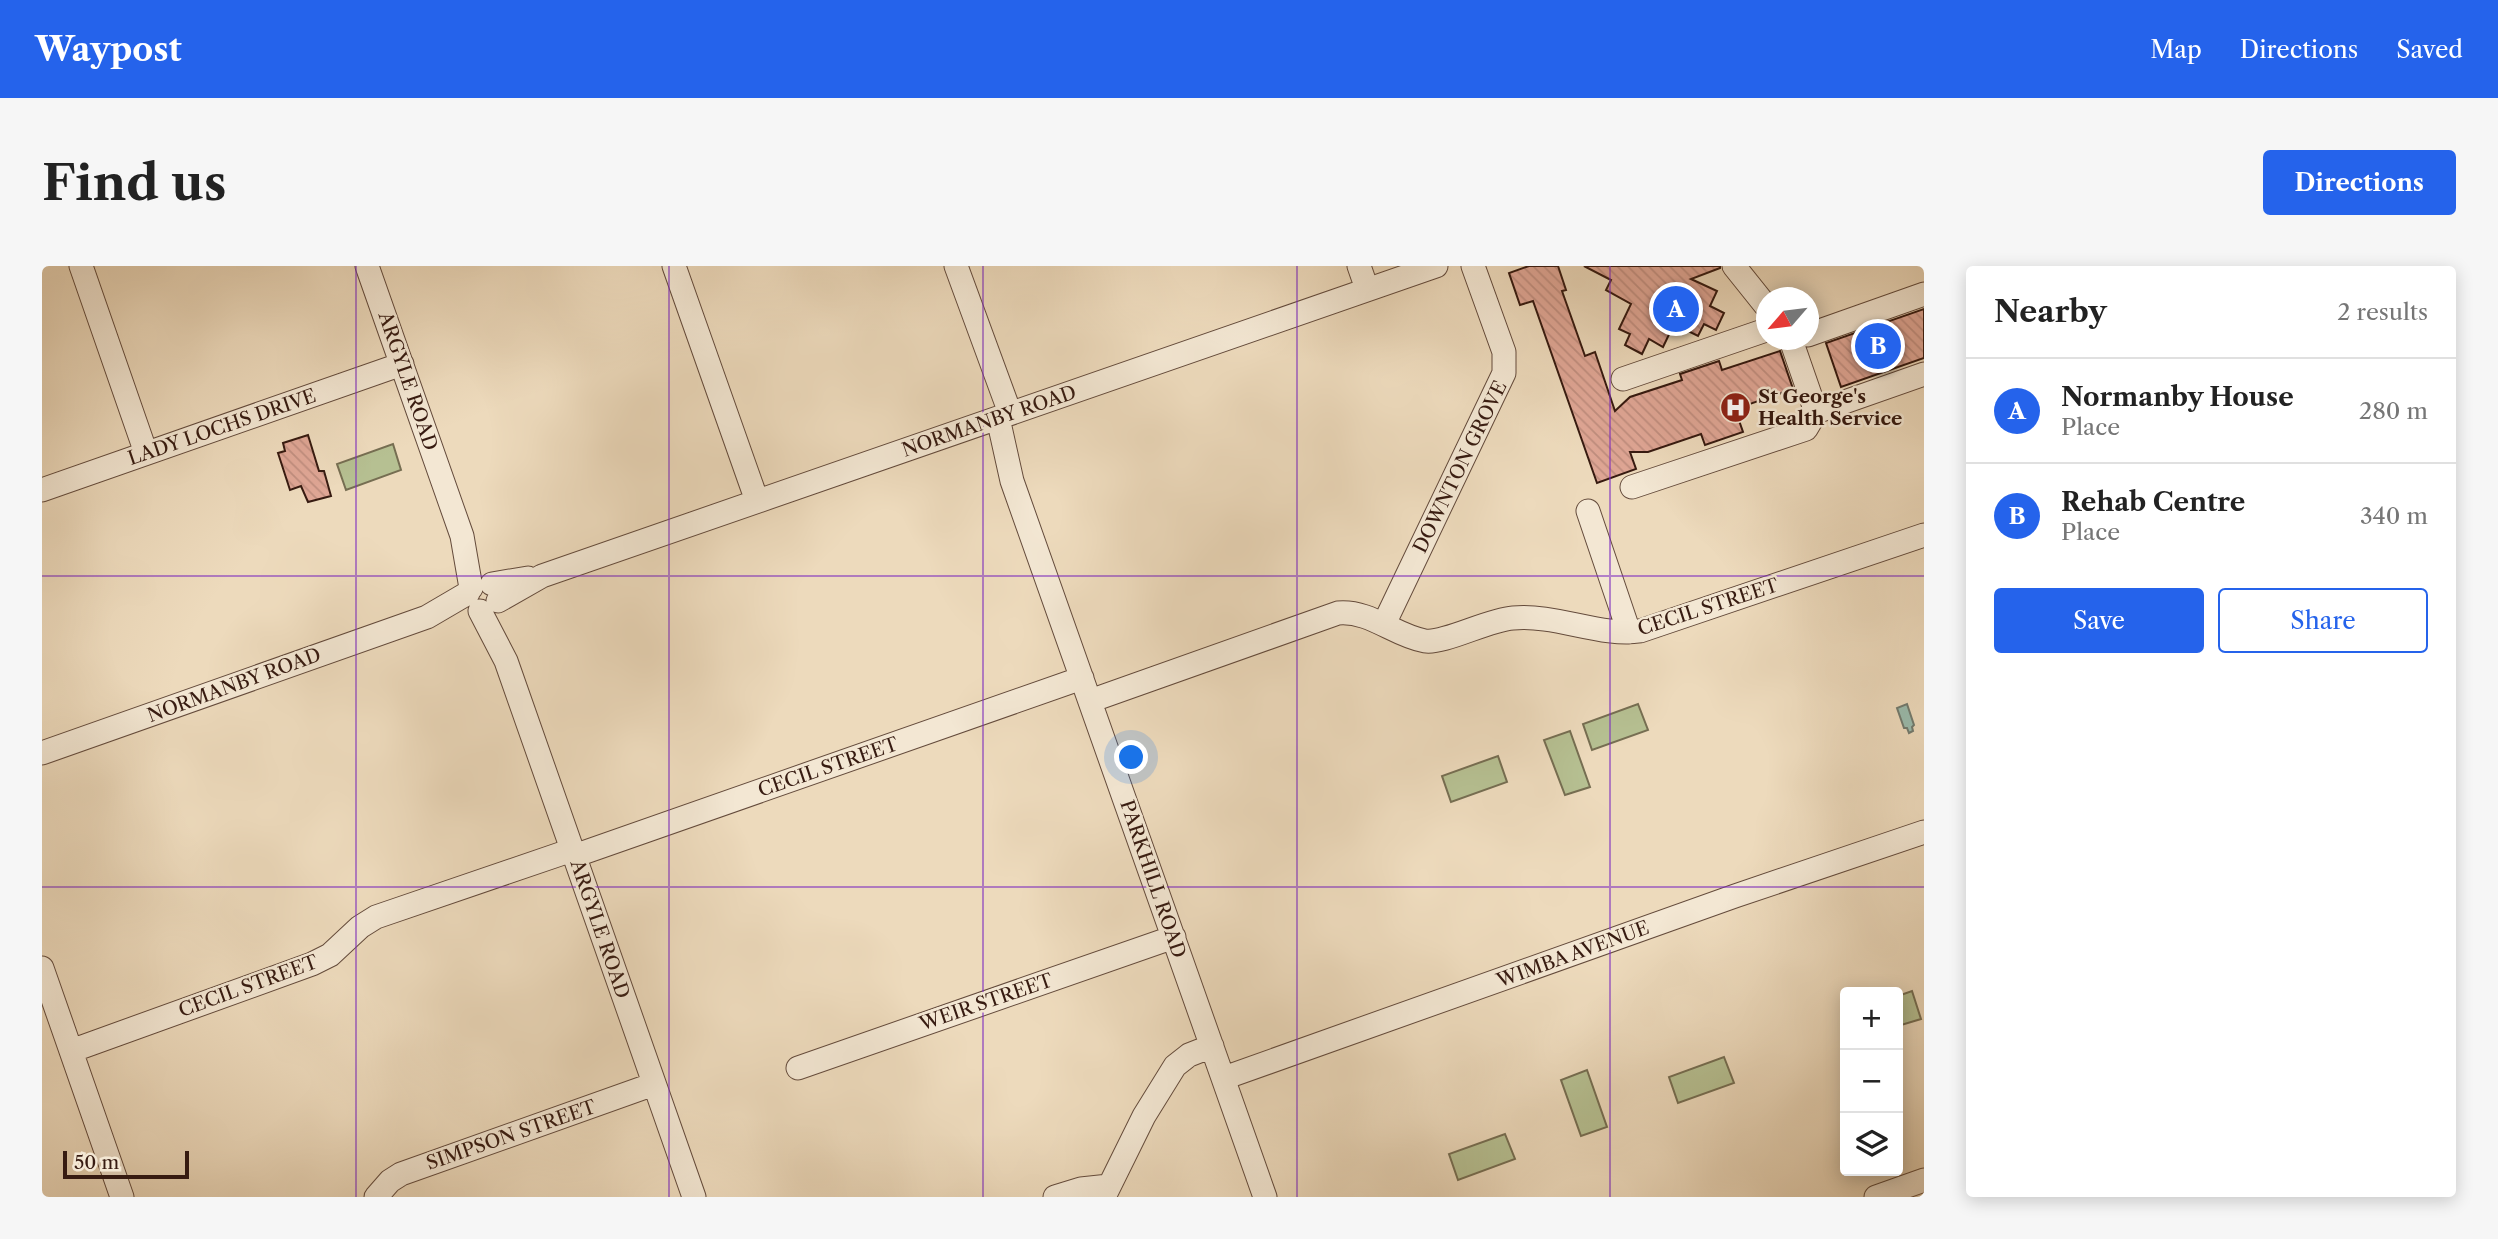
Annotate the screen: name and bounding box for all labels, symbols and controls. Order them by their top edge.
text: Waypost [35,29,182,70]
text: Map [2150,35,2202,64]
text: Directions [2240,35,2358,64]
text: Saved [2396,35,2463,64]
button: Directions [2263,150,2456,215]
text: Find us [42,152,226,213]
pin: A [1653,283,1699,335]
north arrow [1756,287,1819,350]
text: Nearby [1994,293,2107,330]
text: 2 results [2337,298,2428,326]
street label: ARGYLE ROAD [373,308,443,453]
pin: B [1855,320,1901,372]
street label: DOWNTON GROVE [1408,377,1512,557]
street label: NORMANBY ROAD [899,380,1079,462]
text: Normanby House [2061,381,2294,413]
street label: LADY LOCHS DRIVE [125,384,319,470]
place label: St George's Health Service [1758,385,1902,430]
hospital icon: St George's Health Service [1718,390,1752,424]
text: A [2008,397,2026,425]
text: 280 m [2359,397,2428,425]
text: Place [2061,413,2120,441]
text: Rehab Centre [2061,486,2245,518]
text: B [2008,502,2026,530]
text: 340 m [2360,502,2428,530]
text: Place [2061,518,2120,546]
street label: CECIL STREET [1635,573,1782,641]
button: Save [1994,588,2204,653]
button: Share [2218,588,2428,653]
street label: NORMANBY ROAD [144,643,324,727]
street label: CECIL STREET [755,732,902,802]
your location [1114,740,1148,774]
street label: PARKHILL ROAD [1115,797,1191,961]
street label: ARGYLE ROAD [565,856,635,1001]
street label: WIMBA AVENUE [1493,916,1652,993]
street label: CECIL STREET [175,950,321,1022]
street label: WEIR STREET [916,968,1056,1036]
map controls [1840,987,1903,1176]
button: + [1840,987,1903,1050]
button: − [1840,1050,1903,1113]
street label: SIMPSON STREET [423,1095,600,1175]
button: layers [1840,1113,1903,1176]
scale bar [63,1148,189,1180]
text: 50 m [74,1151,119,1174]

